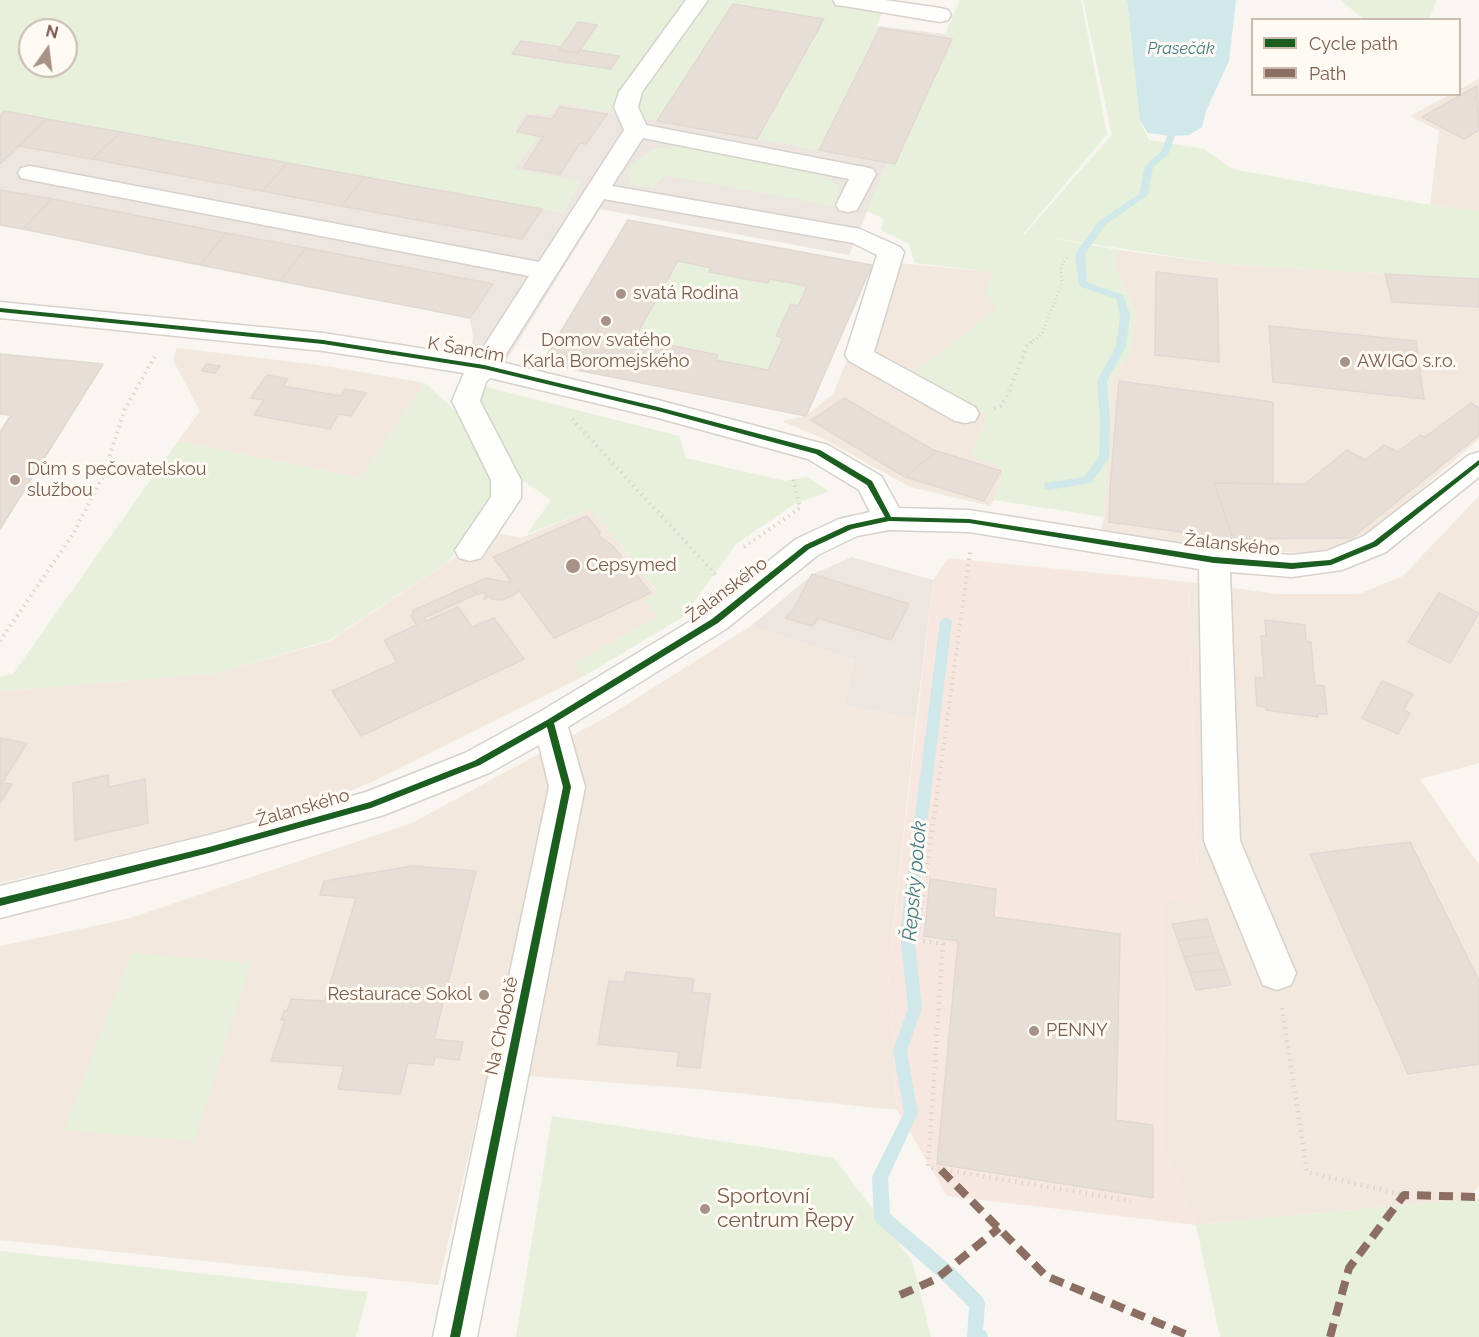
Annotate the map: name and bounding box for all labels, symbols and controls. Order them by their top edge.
north arrow [18,18,78,78]
legend [1251,18,1461,96]
text: N [44,21,60,43]
text: Cycle path [1309,33,1398,54]
water label: Prasečák [1147,39,1215,59]
text: Path [1309,63,1346,84]
place label: svatá Rodina [633,283,739,305]
marker: svatá Rodina [614,287,628,301]
marker: Domov svatého Karla Boromejského [599,314,613,328]
place label: Domov svatého Karla Boromejského [522,330,690,372]
street label: K Šancím [426,333,506,367]
place label: AWIGO s.r.o. [1357,351,1456,373]
marker: AWIGO s.r.o. [1338,355,1352,369]
place label: Dům s pečovatelskou službou [27,459,206,502]
marker: Dům s pečovatelskou službou [8,473,22,487]
street label: Žalanského [1183,529,1281,561]
street label: Žalanského [682,553,772,627]
place label: Cepsymed [586,555,677,577]
marker: Cepsymed [564,557,582,575]
street label: Žalanského [254,784,352,832]
water label: Řepský potok [898,820,932,942]
street label: Na Chobotě [481,975,523,1077]
place label: Restaurace Sokol [327,984,472,1006]
marker: Restaurace Sokol [477,988,491,1002]
place label: PENNY [1046,1020,1108,1042]
marker: PENNY [1027,1024,1041,1038]
place label: Sportovní centrum Řepy [717,1184,854,1234]
marker: Sportovní centrum Řepy [698,1202,712,1216]

